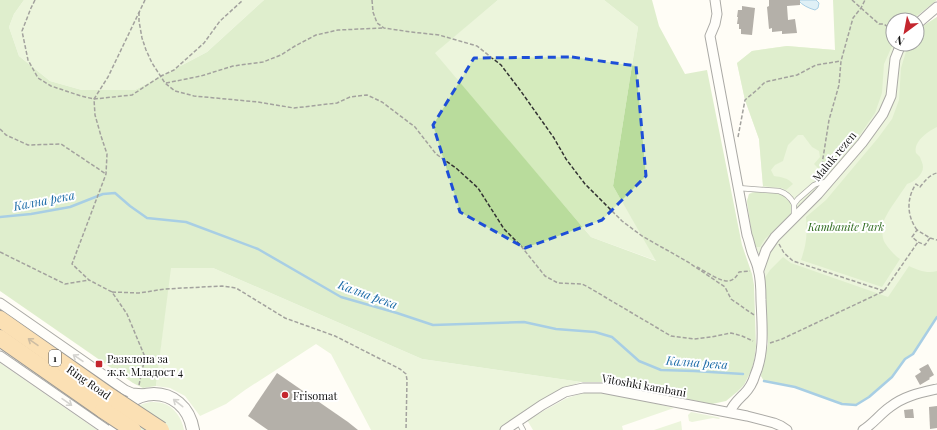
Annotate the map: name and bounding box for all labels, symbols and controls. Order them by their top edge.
north arrow [885,12,925,52]
text: N [892,32,907,49]
street label: Maluk rezen [809,128,860,184]
water label: Кална река [11,186,76,214]
park label: Kambanite Park [807,219,885,234]
water label: Кална река [335,276,400,312]
one-way arrow [28,338,39,346]
road number: 1 [49,350,61,366]
place label: Разклона за ж.к. Младост 4 [107,351,184,379]
water label: Кална река [665,352,728,372]
one-way arrow [72,354,83,362]
marker: Разклона за ж.к. Младост 4 [94,359,104,369]
street label: Ring Road [64,361,114,403]
street label: Vitoshki kambani [600,370,687,400]
place label: Frisomat [293,388,338,403]
marker: Frisomat [280,390,290,400]
one-way arrow [61,398,72,406]
one-way arrow [172,399,183,407]

